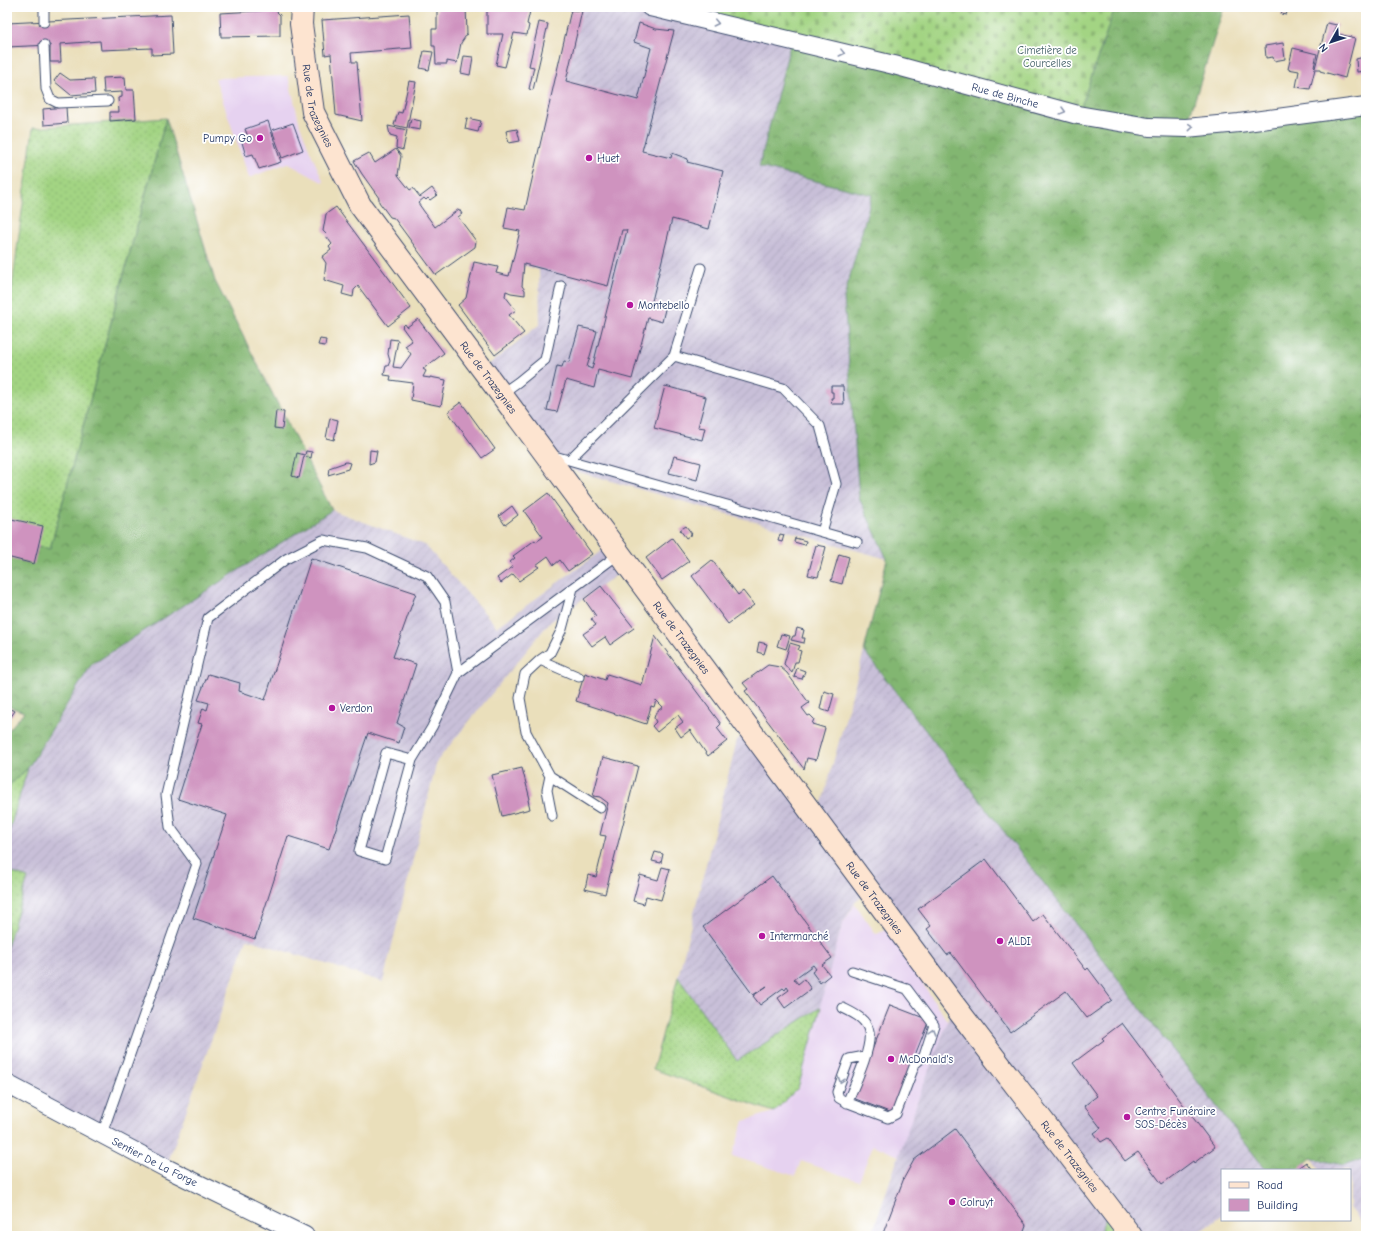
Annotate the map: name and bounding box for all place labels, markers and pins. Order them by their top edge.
place label: Pumpy Go [203,132,252,145]
marker: Pumpy Go [255,133,265,143]
place label: Huet [597,152,620,165]
marker: Huet [584,153,594,163]
place label: Montebello [638,299,690,312]
marker: Montebello [625,300,635,310]
place label: Verdon [340,702,373,715]
marker: Verdon [327,703,337,713]
place label: Intermarché [770,930,829,943]
marker: Intermarché [757,931,767,941]
place label: ALDI [1008,935,1031,948]
marker: ALDI [995,936,1005,946]
place label: McDonald's [899,1053,953,1066]
marker: McDonald's [886,1054,896,1064]
place label: Centre Funéraire SOS-Décès [1135,1105,1216,1131]
marker: Centre Funéraire SOS-Décès [1122,1112,1132,1122]
place label: Colruyt [960,1196,994,1209]
marker: Colruyt [947,1197,957,1207]

